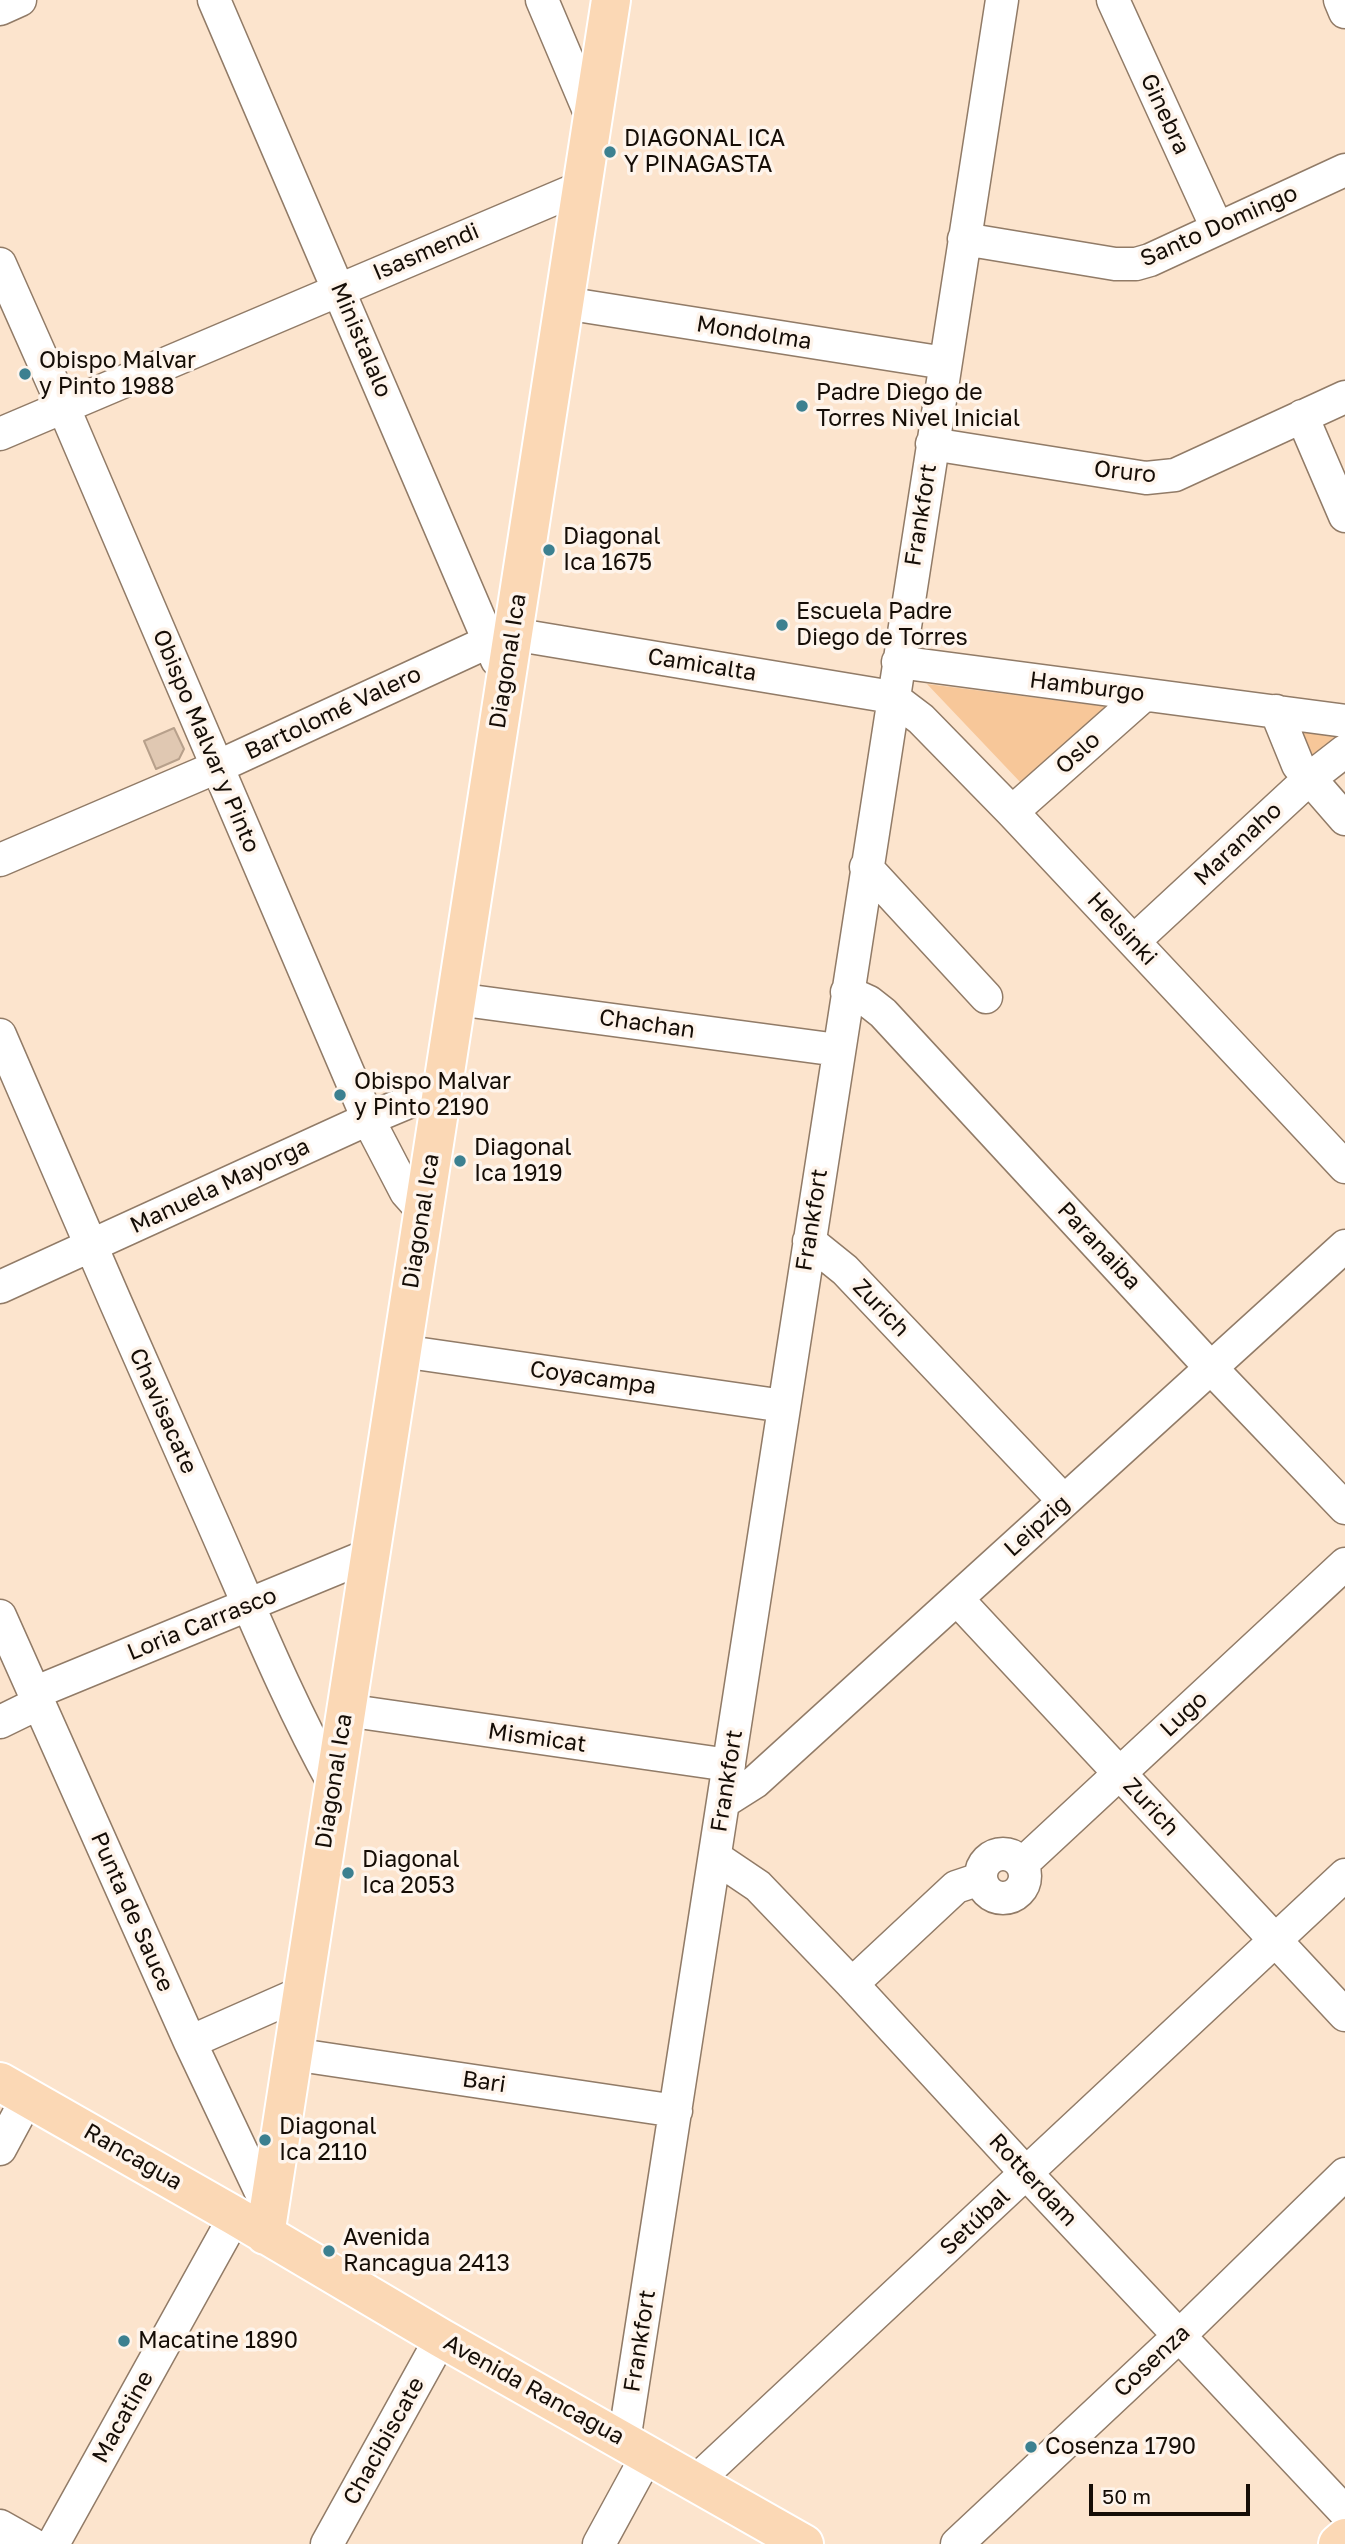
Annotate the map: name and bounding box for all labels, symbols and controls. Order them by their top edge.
street label: Ginebra [1134,69,1196,159]
place label: DIAGONAL ICA Y PINAGASTA [624,125,785,179]
marker: DIAGONAL ICA Y PINAGASTA [602,144,618,160]
street label: Santo Domingo [1136,179,1302,273]
street label: Isasmendi [369,217,483,287]
street label: Ministalalo [324,278,398,402]
street label: Mondolma [694,310,814,356]
place label: Obispo Malvar y Pinto 1988 [39,347,196,401]
marker: Obispo Malvar y Pinto 1988 [17,366,33,382]
place label: Padre Diego de Torres Nivel Inicial [816,379,1020,433]
marker: Padre Diego de Torres Nivel Inicial [794,398,810,414]
street label: Oruro [1093,455,1157,489]
street label: Frankfort [899,462,943,568]
place label: Diagonal Ica 1675 [563,523,661,577]
marker: Diagonal Ica 1675 [541,542,557,558]
street label: Diagonal Ica [484,592,532,730]
place label: Escuela Padre Diego de Torres [796,598,968,652]
marker: Escuela Padre Diego de Torres [774,617,790,633]
street label: Obispo Malvar y Pinto [146,625,266,857]
street label: Camicalta [646,643,758,687]
street label: Bartolomé Valero [241,660,425,766]
street label: Hamburgo [1028,666,1146,708]
street label: Oslo [1050,726,1106,780]
street label: Maranaho [1189,797,1287,891]
street label: Helsinki [1081,887,1163,971]
street label: Chachan [597,1004,697,1044]
place label: Obispo Malvar y Pinto 2190 [354,1068,511,1122]
marker: Obispo Malvar y Pinto 2190 [332,1087,348,1103]
street label: Manuela Mayorga [126,1132,314,1240]
place label: Diagonal Ica 1919 [474,1134,572,1188]
street label: Diagonal Ica [397,1152,445,1290]
marker: Diagonal Ica 1919 [452,1153,468,1169]
street label: Frankfort [790,1167,834,1273]
street label: Paranaiba [1051,1196,1147,1296]
street label: Zurich [847,1274,915,1342]
street label: Chavisacate [123,1344,203,1478]
street label: Coyacampa [528,1355,658,1401]
street label: Leipzig [999,1489,1075,1563]
street label: Loria Carrasco [123,1582,281,1666]
street label: Lugo [1155,1685,1213,1743]
street label: Diagonal Ica [310,1712,358,1850]
street label: Mismicat [486,1717,588,1759]
street label: Frankfort [705,1728,749,1834]
street label: Zurich [1117,1772,1185,1842]
street label: Punta de Sauce [84,1828,180,1996]
place label: Diagonal Ica 2053 [362,1846,460,1900]
marker: Diagonal Ica 2053 [340,1865,356,1881]
street label: Bari [461,2065,507,2099]
place label: Diagonal Ica 2110 [279,2113,377,2167]
street label: Rancagua [79,2118,187,2196]
street label: Rotterdam [983,2128,1083,2232]
marker: Diagonal Ica 2110 [257,2132,273,2148]
street label: Setúbal [934,2183,1016,2261]
place label: Avenida Rancagua 2413 [343,2224,510,2278]
marker: Avenida Rancagua 2413 [321,2243,337,2259]
street label: Frankfort [618,2288,662,2394]
street label: Cosenza [1108,2319,1196,2403]
place label: Macatine 1890 [138,2327,298,2355]
street label: Avenida Rancagua [439,2329,629,2451]
marker: Macatine 1890 [116,2333,132,2349]
street label: Macatine [86,2366,160,2468]
street label: Chacibiscate [338,2372,430,2510]
place label: Cosenza 1790 [1045,2433,1196,2461]
marker: Cosenza 1790 [1023,2439,1039,2455]
scale bar [1093,2470,1254,2514]
text: 50 m [1102,2483,1151,2509]

